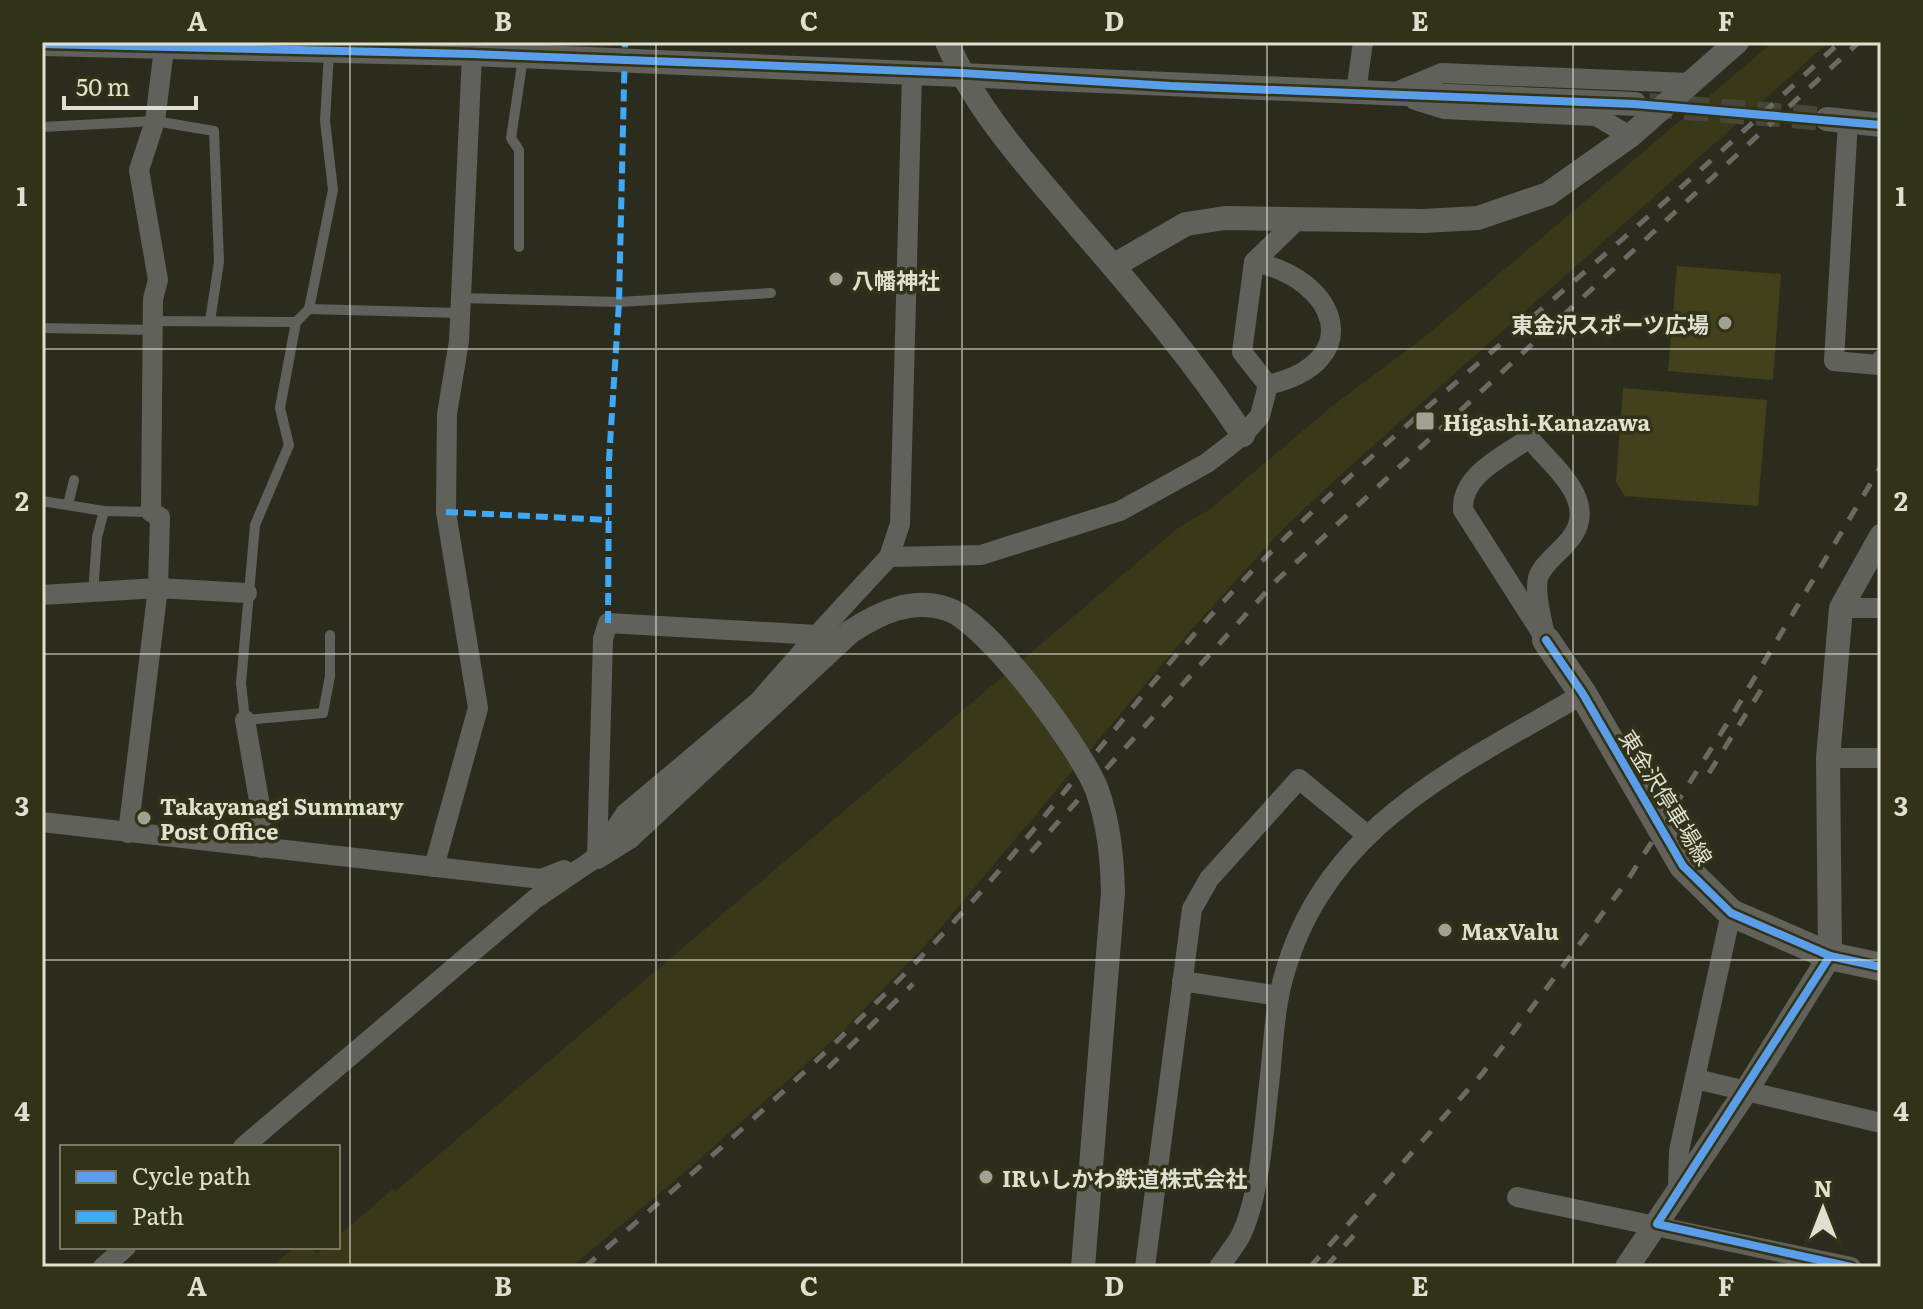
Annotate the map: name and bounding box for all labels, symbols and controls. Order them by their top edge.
text: A [187,0,207,39]
text: B [494,0,512,39]
text: C [800,0,818,39]
text: D [1104,0,1124,39]
text: E [1411,0,1429,39]
text: F [1718,0,1734,39]
scale bar [64,60,196,110]
text: 50 m [76,68,130,103]
text: 1 [17,175,28,214]
text: 1 [1896,175,1907,214]
place label: 八幡神社 [852,263,940,296]
marker: 八幡神社 [827,270,845,288]
place label: 東金沢スポーツ広場 [1511,307,1709,340]
marker: 東金沢スポーツ広場 [1716,314,1734,332]
place label: Higashi-Kanazawa [1443,405,1650,438]
marker: Higashi-Kanazawa [1414,410,1436,432]
text: 2 [15,480,29,519]
text: 2 [1894,480,1908,519]
street label: 東金沢停車場線 [1612,723,1722,871]
text: 3 [15,785,29,824]
text: 3 [1894,785,1908,824]
place label: Takayanagi Summary Post Office [160,789,404,847]
marker: Takayanagi Summary Post Office [135,809,153,827]
place label: MaxValu [1461,914,1559,947]
marker: MaxValu [1436,921,1454,939]
text: 4 [14,1090,30,1129]
text: 4 [1893,1090,1909,1129]
legend [60,1145,340,1249]
text: Cycle path [132,1157,251,1192]
place label: IRいしかわ鉄道株式会社 [1002,1161,1248,1194]
marker: IRいしかわ鉄道株式会社 [977,1168,995,1186]
north arrow [1783,1169,1863,1249]
text: N [1814,1171,1832,1204]
text: Path [132,1197,184,1232]
text: A [187,1265,207,1304]
text: B [494,1265,512,1304]
text: C [800,1265,818,1304]
text: D [1104,1265,1124,1304]
text: E [1411,1265,1429,1304]
text: F [1718,1265,1734,1304]

